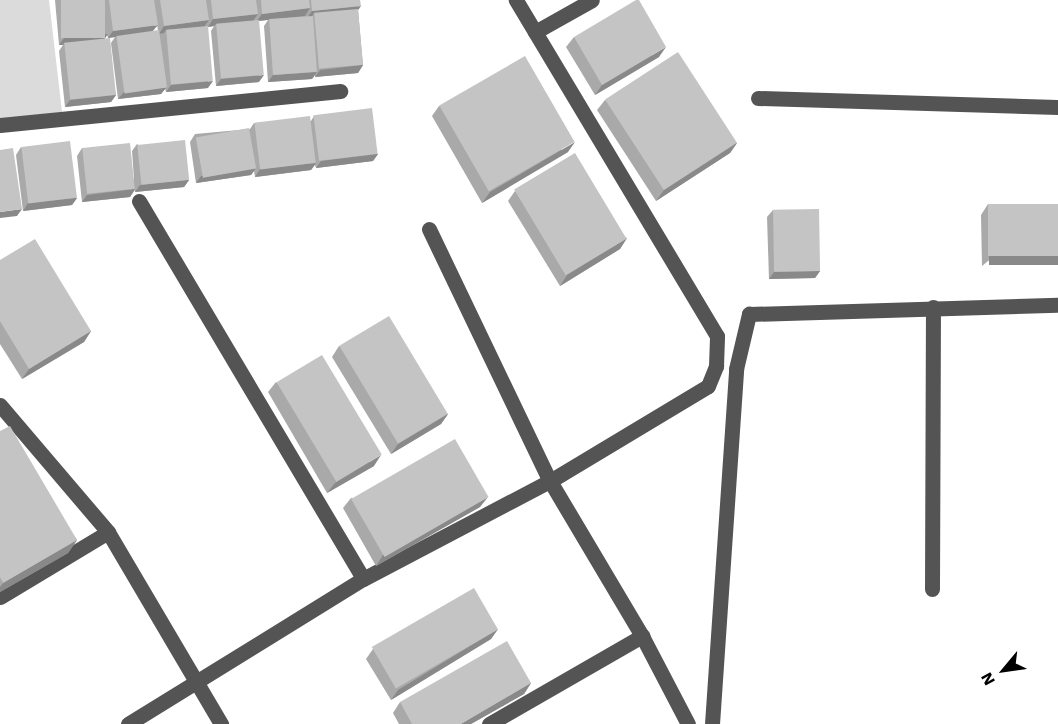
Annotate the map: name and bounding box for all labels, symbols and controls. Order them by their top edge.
north arrow [974,640,1034,700]
text: N [977,669,999,689]

